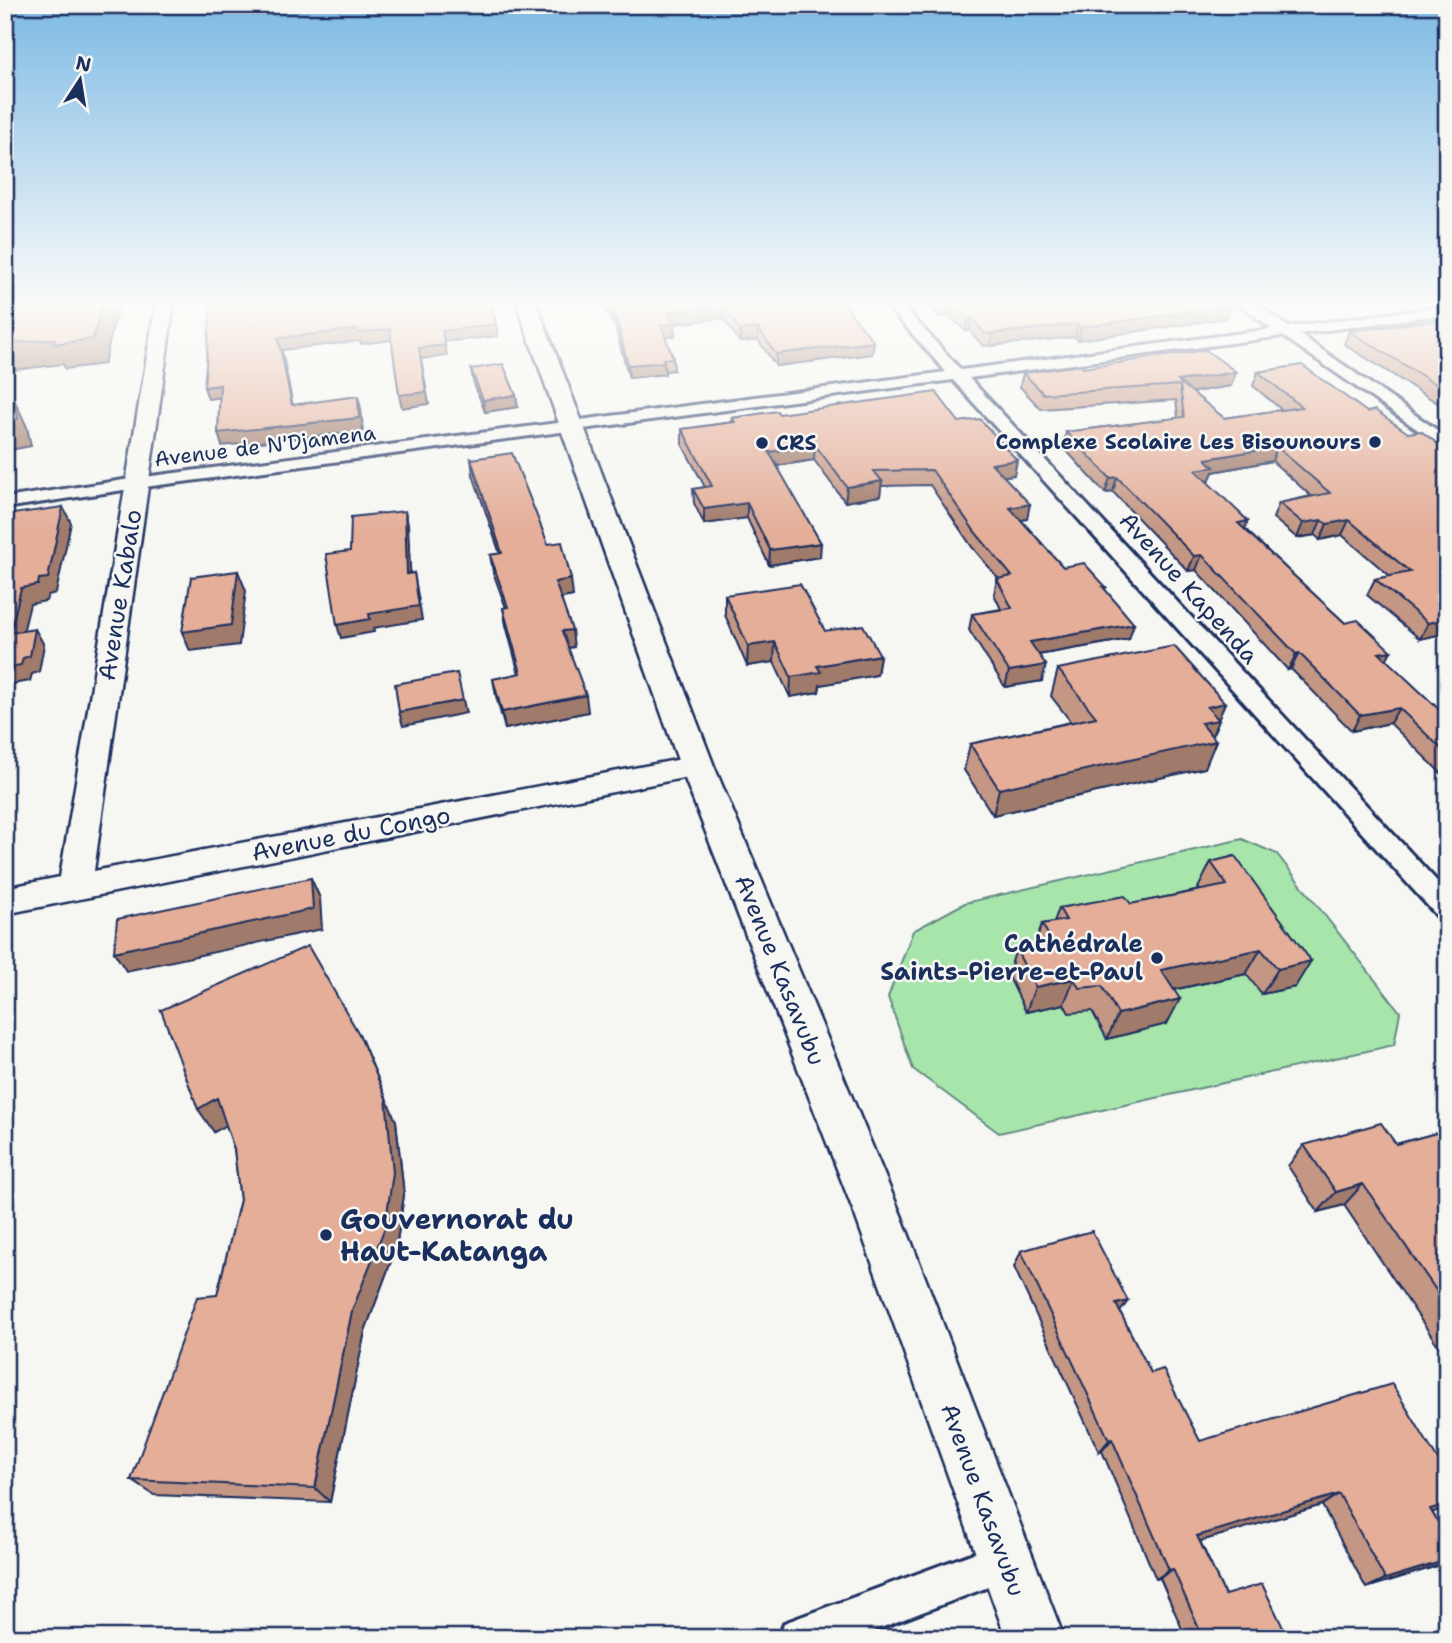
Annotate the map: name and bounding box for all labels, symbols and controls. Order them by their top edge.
north arrow [46,46,116,116]
text: N [73,50,93,78]
street label: Avenue de N'Djamena [153,419,377,473]
place label: Complexe Scolaire Les Bisounours [996,428,1361,456]
place label: CRS [776,429,816,457]
marker: Complexe Scolaire Les Bisounours [1367,434,1383,450]
marker: CRS [754,435,770,451]
street label: Avenue Kapenda [1112,505,1266,671]
street label: Avenue Kabalo [91,507,149,683]
street label: Avenue du Congo [249,799,453,869]
street label: Avenue Kasavubu [727,870,833,1070]
place label: Cathédrale Saints-Pierre-et-Paul [880,928,1143,988]
marker: Cathédrale Saints-Pierre-et-Paul [1149,950,1165,966]
place label: Gouvernorat du Haut-Katanga [340,1200,574,1270]
marker: Gouvernorat du Haut-Katanga [318,1227,334,1243]
street label: Avenue Kasavubu [933,1399,1033,1601]

